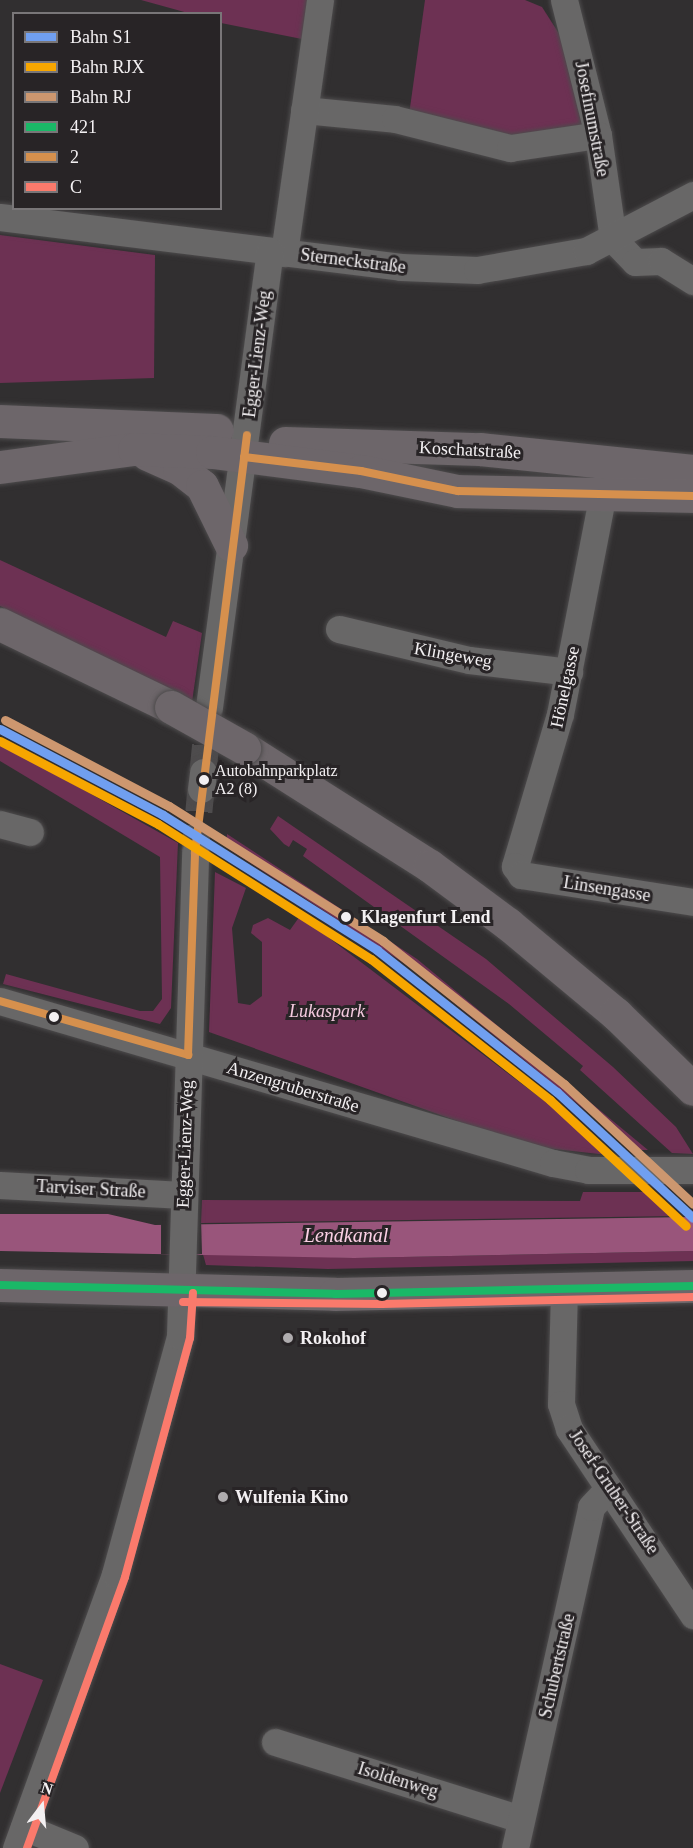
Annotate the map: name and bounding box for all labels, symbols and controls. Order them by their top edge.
legend [12,12,222,210]
text: Bahn S1 [70,27,132,47]
text: Bahn RJX [70,57,145,77]
street label: Josefinumstraße [570,60,614,178]
text: Bahn RJ [70,87,132,107]
text: 421 [70,117,97,137]
text: 2 [70,147,79,167]
text: C [70,177,82,197]
street label: Sterneckstraße [299,244,407,278]
street label: Egger-Lienz-Weg [238,289,276,419]
street label: Koschatstraße [419,437,521,463]
street label: Klingeweg [412,638,494,672]
street label: Hönelgasse [546,644,584,730]
place label: Autobahnparkplatz A2 (8) [215,761,338,799]
marker: Autobahnparkplatz A2 (8) [198,774,210,786]
street label: Linsengasse [562,871,652,907]
place label: Klagenfurt Lend [361,906,491,928]
marker: Klagenfurt Lend [336,907,356,927]
park label: Lukaspark [289,1000,365,1022]
unlabelled marker [48,1011,60,1023]
street label: Anzengruberstraße [224,1057,362,1117]
street label: Egger-Lienz-Weg [172,1080,198,1208]
street label: Tarviser Straße [36,1175,146,1203]
water label: Lendkanal [304,1223,388,1247]
unlabelled marker [376,1287,388,1299]
place label: Rokohof [300,1327,366,1349]
marker: Rokohof [281,1331,295,1345]
street label: Josef-Gruber-Straße [564,1426,664,1558]
place label: Wulfenia Kino [235,1486,348,1508]
marker: Wulfenia Kino [216,1490,230,1504]
street label: Schubertstraße [534,1611,580,1721]
street label: Isoldenweg [355,1758,441,1802]
north arrow [12,1776,72,1836]
text: N [39,1778,55,1798]

